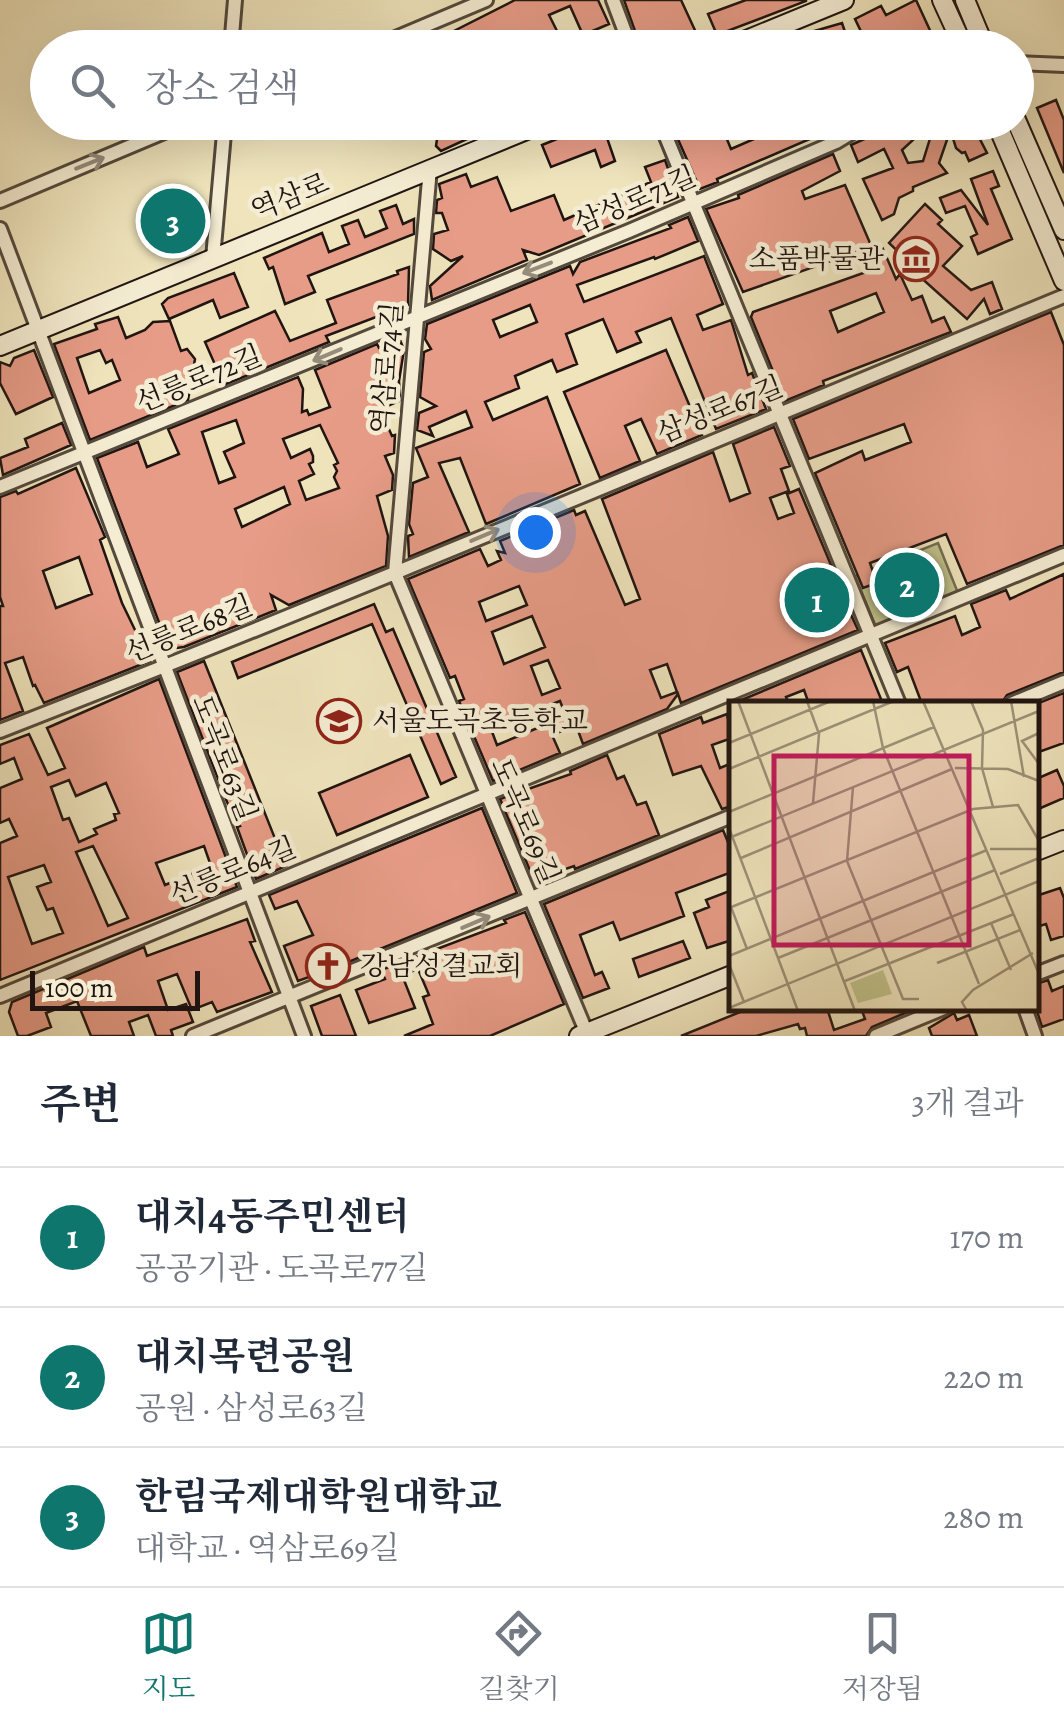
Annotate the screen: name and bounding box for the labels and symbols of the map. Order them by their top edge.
one-way arrow [74,153,105,171]
street label: 삼성로71길 [568,157,702,243]
street label: 역삼로 [245,164,335,230]
pin: 3 [140,184,206,258]
museum icon: 소품박물관 [893,236,939,282]
place label: 소품박물관 [749,240,884,278]
one-way arrow [522,261,553,279]
street label: 역삼로74길 [362,300,412,436]
street label: 선릉로72길 [130,336,268,422]
one-way arrow [312,347,343,365]
street label: 삼성로67길 [651,367,789,453]
your location [510,507,561,558]
one-way arrow [470,525,500,543]
pin: 2 [874,548,940,622]
pin: 1 [784,562,850,638]
street label: 선릉로68길 [119,586,259,672]
street label: 도곡로63길 [182,689,266,827]
school or university icon: 서울도곡초등학교 [316,698,362,744]
inset map [729,701,1039,1011]
place label: 서울도곡초등학교 [372,702,588,740]
street label: 도곡로69길 [481,752,569,890]
street label: 선릉로64길 [164,828,302,914]
one-way arrow [460,911,491,929]
church icon: 강남성결교회 [305,943,351,989]
place label: 강남성결교회 [360,947,522,985]
scale bar [30,966,200,1010]

